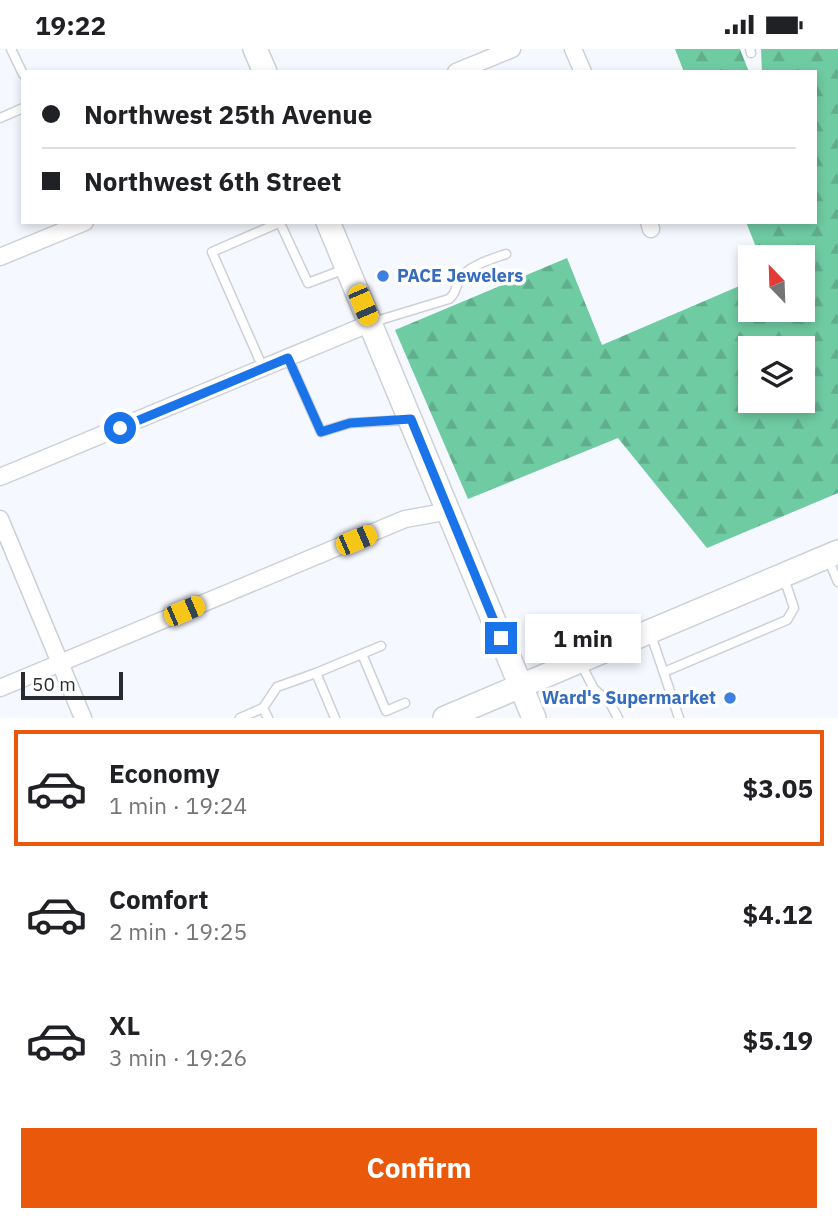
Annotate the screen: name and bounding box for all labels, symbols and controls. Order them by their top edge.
text: 19:22 [35,8,106,42]
text: Northwest 25th Avenue [84,97,372,131]
text: Northwest 6th Street [84,164,341,198]
north arrow [738,245,816,322]
map controls [738,245,815,413]
place label: PACE Jewelers [397,264,523,287]
marker: PACE Jewelers [375,268,391,284]
car [346,282,381,328]
button: layers [738,336,815,413]
route start [104,412,136,444]
car [333,522,380,558]
car [161,593,208,629]
callout: 1 min [526,613,641,663]
route end [485,622,517,654]
text: 1 min [553,623,613,653]
scale bar [21,669,122,701]
text: 50 m [32,672,76,696]
place label: Ward's Supermarket [542,686,716,709]
marker: Ward's Supermarket [722,690,738,706]
text: Economy [109,756,220,790]
icon: car [25,757,88,820]
text: $3.05 [743,771,813,805]
text: 1 min · 19:24 [109,790,247,820]
text: Comfort [109,882,208,916]
icon: car [25,883,88,946]
text: $4.12 [743,897,813,931]
text: 2 min · 19:25 [109,916,247,946]
text: XL [109,1008,140,1042]
icon: car [25,1009,88,1072]
text: $5.19 [743,1023,813,1057]
text: 3 min · 19:26 [109,1042,247,1072]
button: Confirm [21,1128,817,1208]

